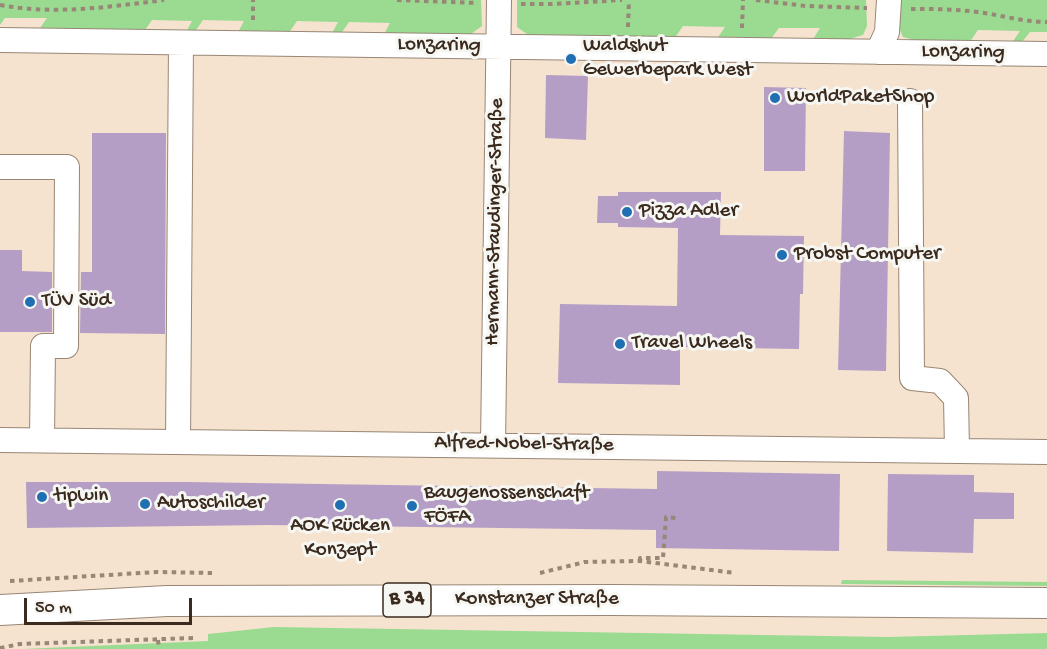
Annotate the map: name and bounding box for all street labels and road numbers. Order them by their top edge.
street label: Lonzaring [397,33,481,59]
street label: Lonzaring [921,40,1005,66]
street label: Hermann-Staudinger-Straße [481,98,511,346]
street label: Alfred-Nobel-Straße [434,431,614,459]
road number: B 34 [383,583,431,617]
street label: Konstanzer Straße [455,587,619,613]

